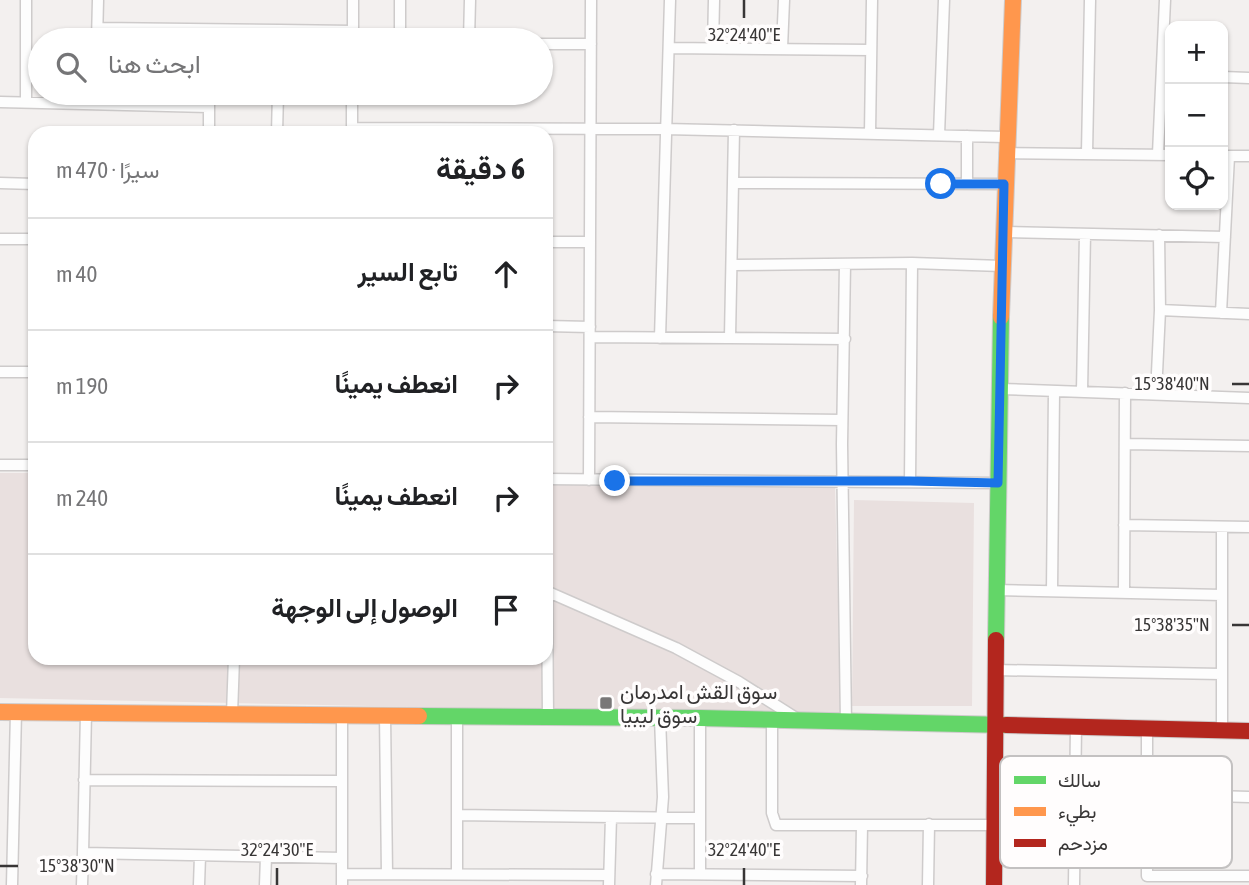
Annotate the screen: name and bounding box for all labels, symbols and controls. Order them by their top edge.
map controls [1165,21,1228,210]
button: + [1165,21,1228,84]
text: 32°24'40"E [708,24,780,45]
search box [28,28,553,105]
icon: search [52,48,90,86]
text: ابحث هنا [108,49,201,79]
button: − [1165,84,1228,147]
button: locate [1165,147,1228,210]
text: 6 دقيقة [436,151,525,185]
text: سيرًا · 470 m [56,157,159,183]
route start [925,168,956,199]
icon: ahead [487,255,525,293]
text: تابع السير [357,257,458,287]
text: 40 m [56,261,97,287]
icon: right [487,367,525,405]
text: انعطف يمينًا [335,369,458,399]
text: 190 m [56,373,108,399]
text: 15°38'40"N [1134,373,1210,394]
route end [599,465,630,496]
icon: right [487,479,525,517]
text: انعطف يمينًا [335,481,458,511]
text: 240 m [56,485,108,511]
icon: arrive [487,591,525,629]
text: الوصول إلى الوجهة [271,593,458,623]
text: 15°38'35"N [1134,614,1210,635]
place label: سوق القش امدرمان سوق ليبيا [620,679,777,729]
marker: سوق القش امدرمان سوق ليبيا [598,695,614,711]
legend [1000,756,1232,868]
text: سالك [1058,769,1101,791]
text: بطيء [1058,800,1096,827]
text: مزدحم [1058,832,1108,856]
text: 32°24'30"E [241,839,313,860]
text: 32°24'40"E [708,839,780,860]
text: 15°38'30"N [39,855,115,876]

